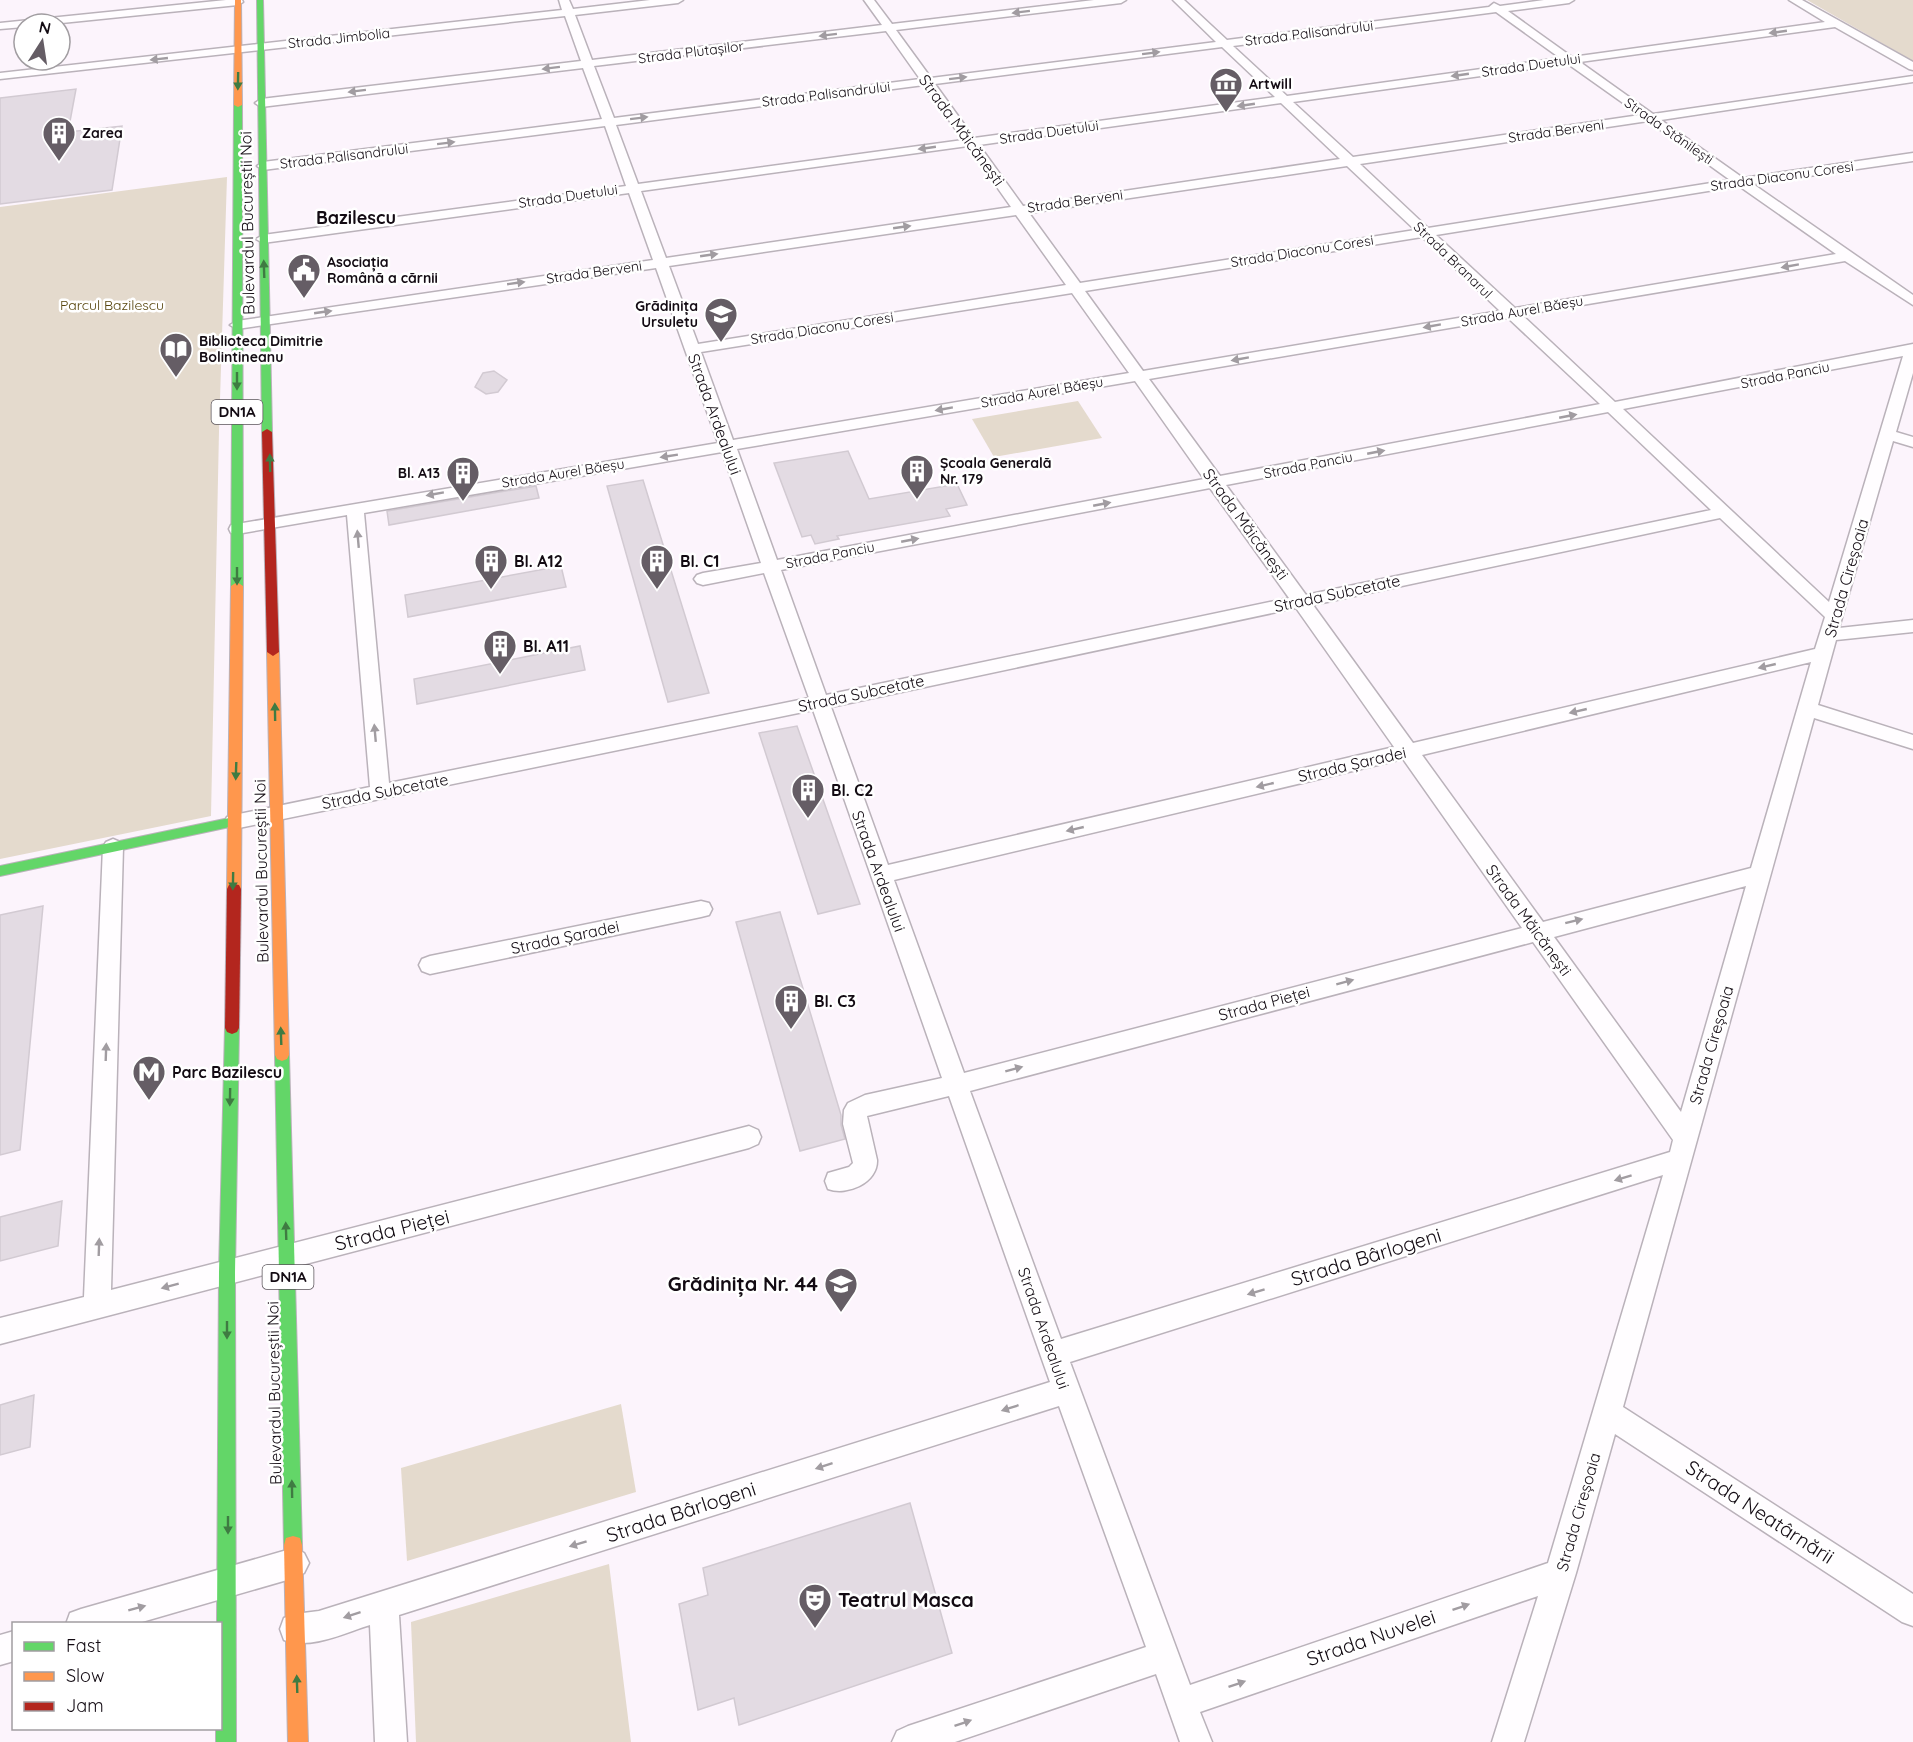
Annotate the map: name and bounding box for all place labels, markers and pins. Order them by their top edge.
museum icon: Artwill [1208,66,1244,113]
place label: Artwill [1249,75,1292,93]
building icon: Zarea [41,115,77,162]
place label: Zarea [82,124,123,142]
public building icon: Asociația Română a cărnii [286,252,322,299]
place label: Asociația Română a cărnii [327,253,438,287]
school or university icon: Grădinița Ursuletu [703,296,739,343]
place label: Grădinița Ursuletu [635,297,698,331]
library icon: Biblioteca Dimitrie Bolintineanu [158,331,194,378]
place label: Biblioteca Dimitrie Bolintineanu [199,332,323,366]
building icon: Școala Generală Nr. 179 [899,453,935,500]
place label: Școala Generală Nr. 179 [940,454,1052,488]
building icon: Bl. A13 [445,455,481,502]
place label: Bl. A13 [398,464,440,482]
building icon: Bl. A12 [473,543,509,590]
building icon: Bl. C1 [639,543,675,590]
place label: Bl. A12 [514,551,563,571]
place label: Bl. C1 [680,551,719,571]
building icon: Bl. A11 [482,628,518,675]
place label: Bl. A11 [523,636,569,656]
building icon: Bl. C2 [790,772,826,819]
place label: Bl. C2 [831,780,873,800]
building icon: Bl. C3 [773,983,809,1030]
place label: Bl. C3 [814,991,856,1011]
metro station icon: Parc Bazilescu [131,1054,167,1101]
place label: Parc Bazilescu [172,1062,282,1082]
school or university icon: Grădinița Nr. 44 [823,1266,859,1313]
place label: Grădinița Nr. 44 [668,1271,818,1297]
theatre icon: Teatrul Masca [797,1582,833,1629]
place label: Teatrul Masca [838,1587,974,1612]

